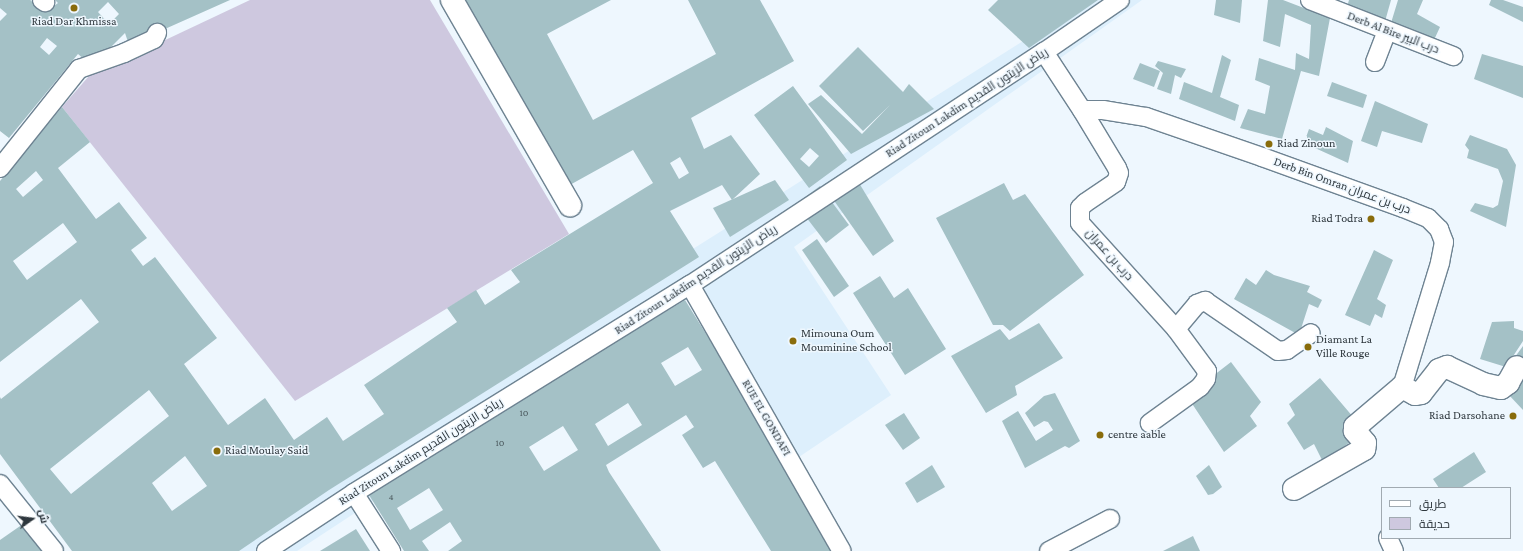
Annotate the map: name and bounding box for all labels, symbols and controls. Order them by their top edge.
marker: Riad Dar Khmissa [69,3,79,13]
street label: Derb Al Bire درب البير [1345,9,1441,57]
place label: Riad Dar Khmissa [31,15,117,29]
street label: Riad Zitoun Lakdim رياض الزيتون القديم [883,45,1051,161]
place label: Riad Zinoun [1277,137,1336,151]
marker: Riad Zinoun [1264,139,1274,149]
street label: Derb Bin Omran درب بن عمران [1272,154,1412,218]
place label: Riad Todra [1311,212,1363,226]
marker: Riad Todra [1366,214,1376,224]
street label: Riad Zitoun Lakdim رياض الزيتون القديم [612,222,780,338]
street label: درب بن عمران [1082,226,1136,284]
place label: Mimouna Oum Mouminine School [801,327,892,355]
place label: Diamant La Ville Rouge [1316,333,1372,361]
marker: Mimouna Oum Mouminine School [788,336,798,346]
marker: Diamant La Ville Rouge [1303,342,1313,352]
street label: RUE EL GONDAFI [738,377,794,459]
street label: Riad Zitoun Lakdim رياض الزيتون القديم [336,395,506,509]
house number: 10 [520,407,528,419]
place label: Riad Darsohane [1429,409,1505,423]
marker: Riad Darsohane [1508,411,1518,421]
place label: centre aable [1108,428,1166,442]
marker: centre aable [1095,430,1105,440]
house number: 10 [496,437,504,449]
place label: Riad Moulay Said [225,444,308,458]
marker: Riad Moulay Said [212,446,222,456]
legend [1381,487,1511,539]
house number: 4 [388,491,394,503]
text: طريق [1419,497,1446,511]
north arrow [12,499,52,539]
text: ش [36,508,51,524]
text: حديقة [1419,517,1450,531]

